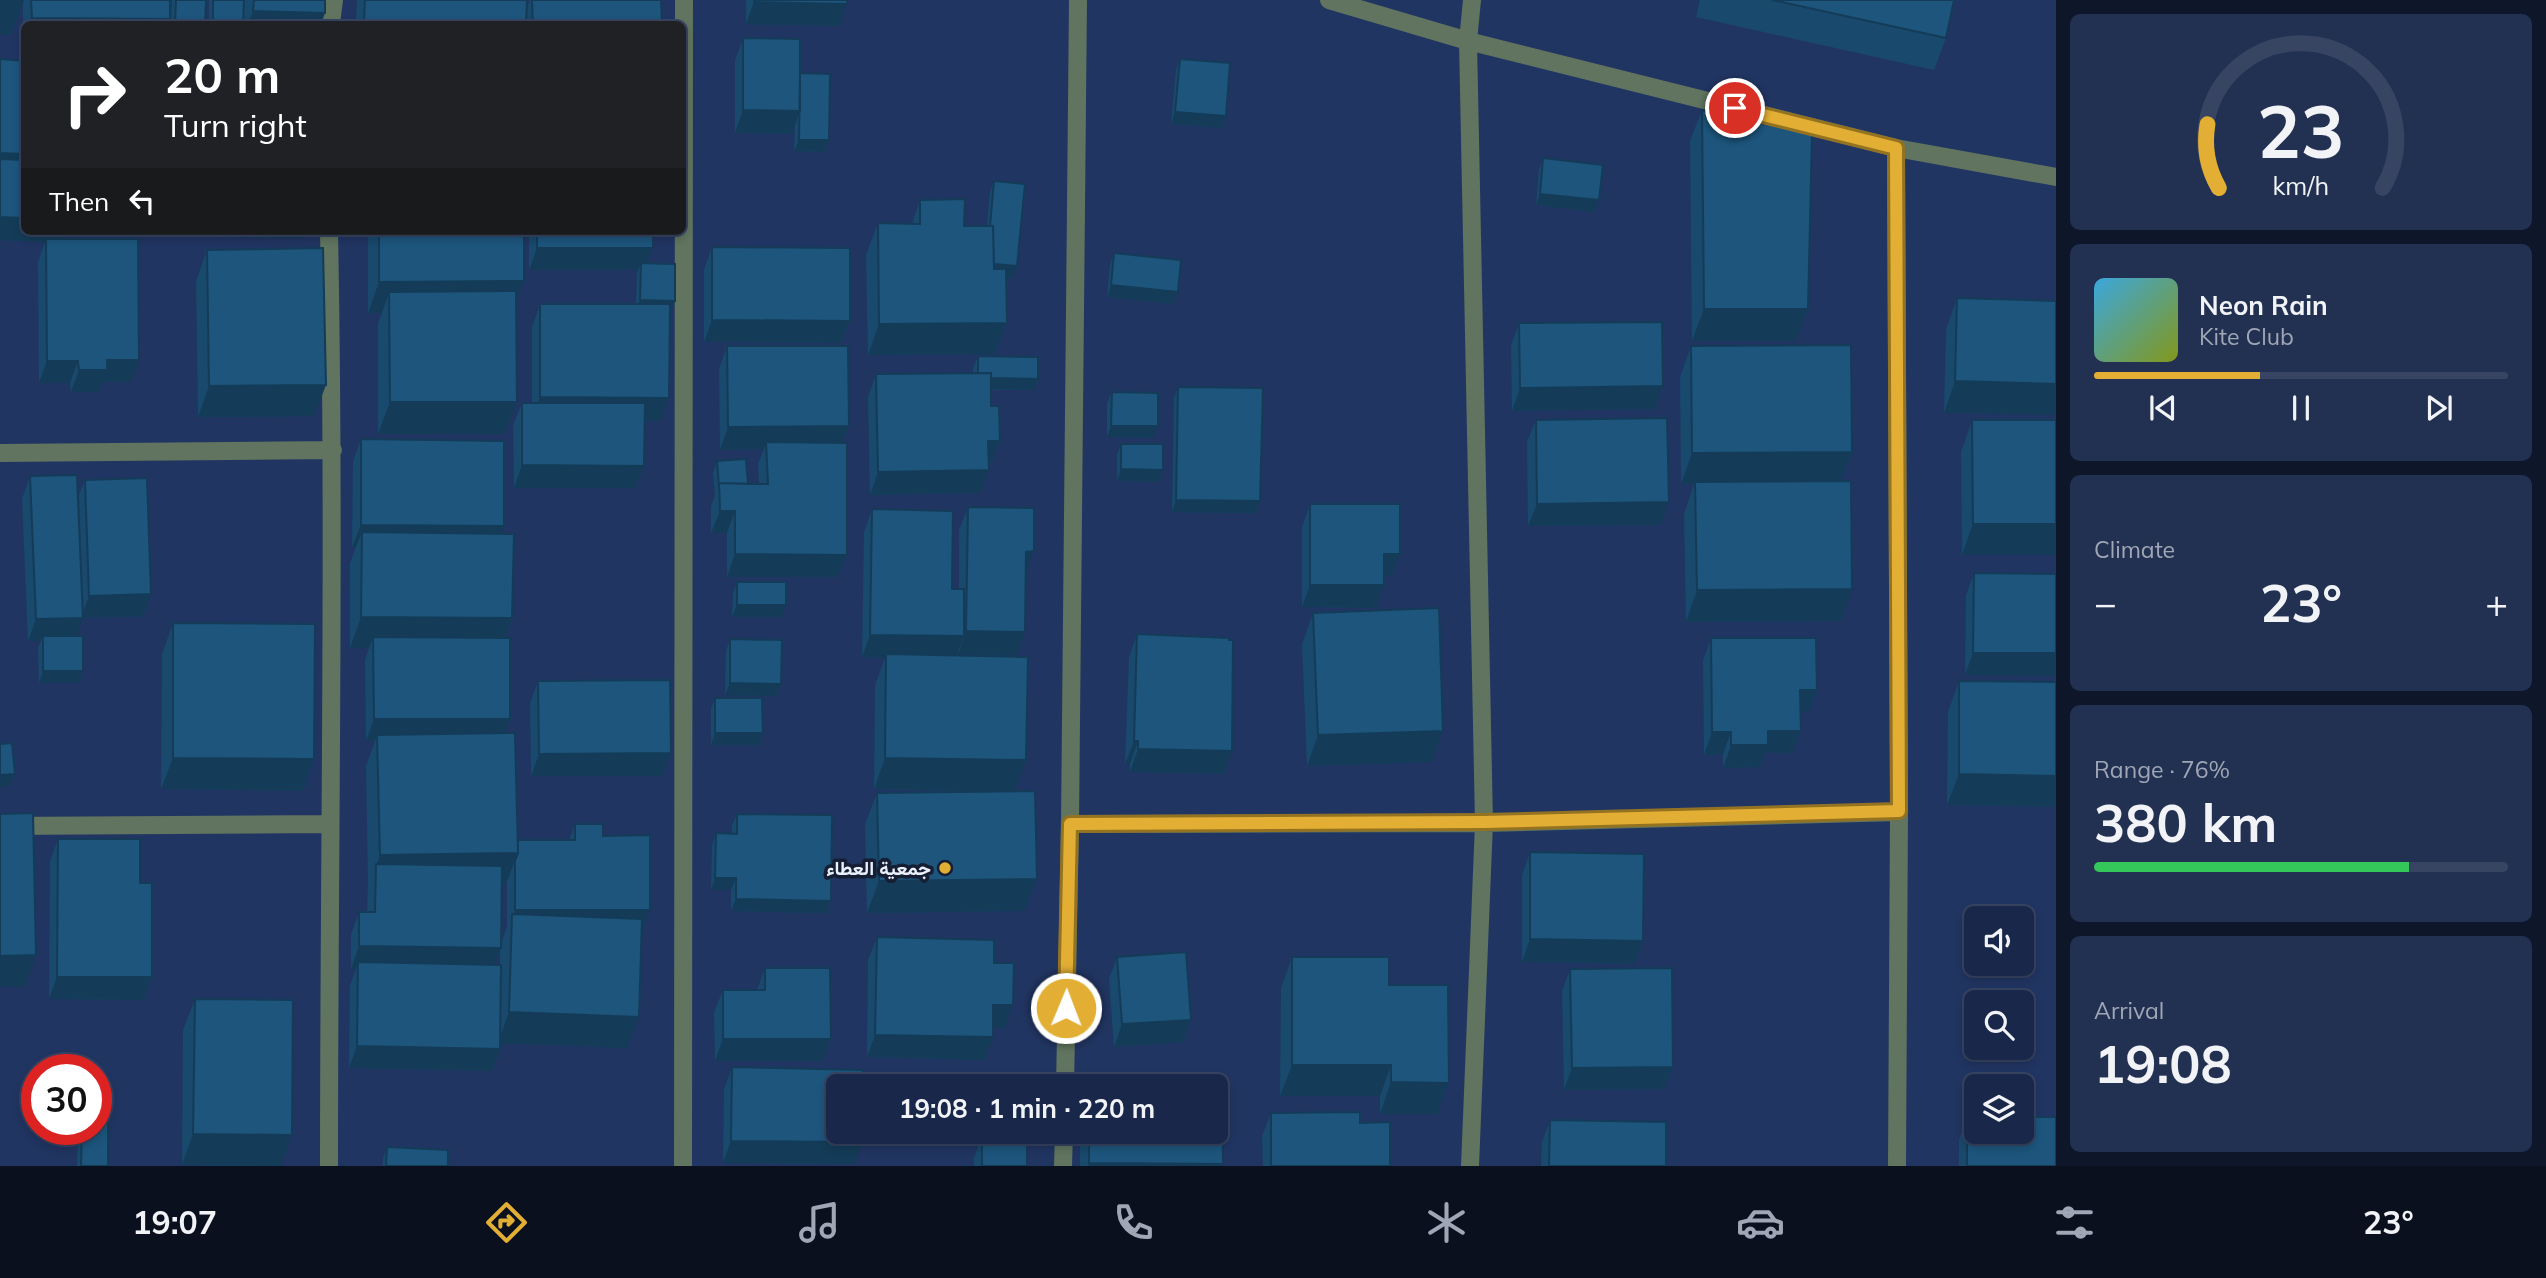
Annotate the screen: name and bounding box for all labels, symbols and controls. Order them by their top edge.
text: 20 m [164,44,280,105]
icon: right [49,49,140,140]
pin [1705,78,1765,138]
text: 23 [2257,86,2345,177]
icon: arrive [1716,89,1754,127]
text: Turn right [164,105,307,145]
text: km/h [2273,170,2329,201]
icon: left [123,182,161,220]
text: Then [49,185,109,218]
text: Neon Rain [2199,289,2328,322]
text: Kite Club [2199,322,2294,351]
icon: previous [2144,389,2182,427]
icon: pause [2282,389,2320,427]
icon: next [2420,389,2458,427]
text: Climate [2094,535,2175,564]
text: 23° [2260,570,2342,635]
text: − [2094,579,2117,627]
text: + [2485,579,2508,627]
text: Range · 76% [2094,755,2230,784]
text: 380 km [2094,790,2277,855]
place label: جمعية العطاء [826,856,931,880]
marker: جمعية العطاء [937,860,953,876]
map controls [1964,906,2034,1144]
button: sound [1964,906,2034,976]
position arrow [1029,971,1103,1045]
button: search [1964,990,2034,1060]
text: Arrival [2094,996,2164,1025]
text: 19:08 [2094,1031,2232,1096]
speed limit sign: 30 [21,1054,112,1145]
button: layers [1964,1074,2034,1144]
text: 19:08 · 1 min · 220 m [899,1092,1155,1125]
icon: directions [482,1198,531,1247]
icon: music [795,1198,844,1247]
icon: phone [1109,1198,1158,1247]
icon: climate [1422,1198,1471,1247]
icon: car [1736,1198,1785,1247]
icon: filters [2050,1198,2099,1247]
text: 19:07 [132,1202,217,1242]
text: 23° [2363,1202,2414,1242]

